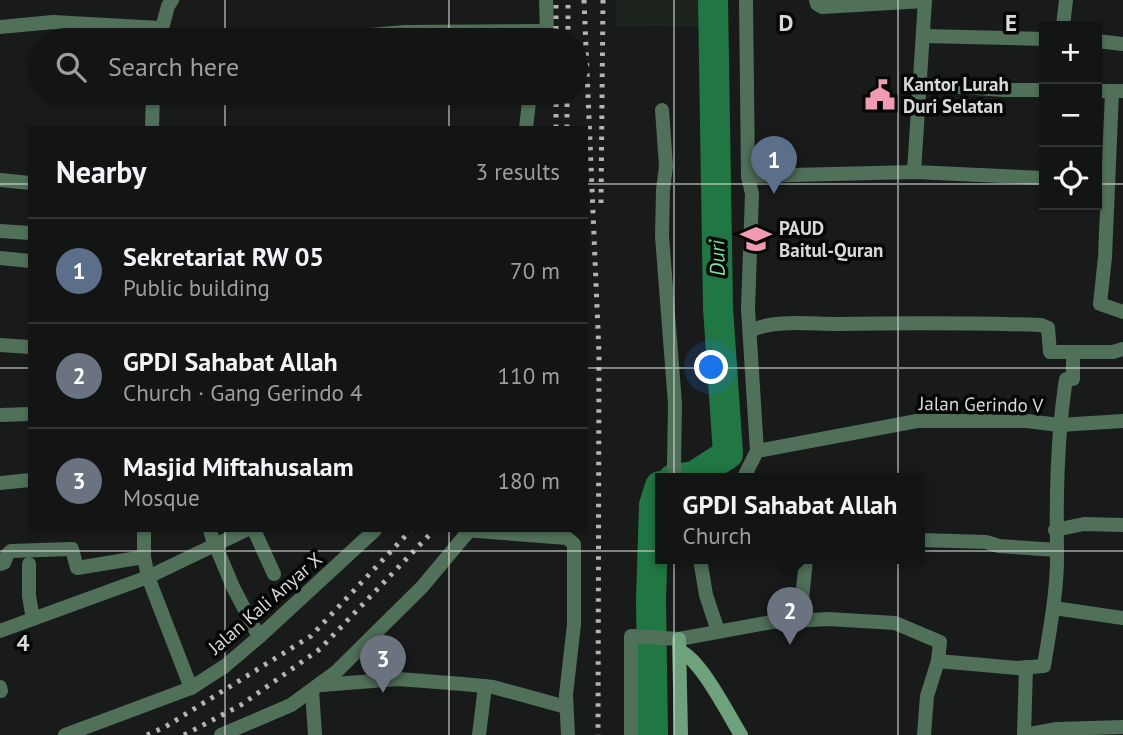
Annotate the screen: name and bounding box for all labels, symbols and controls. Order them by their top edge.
text: D [779,8,793,37]
text: E [1005,8,1017,37]
map controls [1039,21,1102,210]
button: + [1039,21,1102,84]
search box [28,28,588,105]
icon: search [52,48,90,86]
text: Search here [108,50,239,83]
place label: Kantor Lurah Duri Selatan [903,72,1009,118]
public building icon: Kantor Lurah Duri Selatan [863,78,897,112]
button: − [1039,84,1102,147]
pin: 1 [751,136,797,194]
button: locate [1039,147,1102,210]
text: Nearby [56,152,146,191]
text: 3 results [476,157,560,186]
place label: PAUD Baitul-Quran [779,216,883,262]
school or university icon: PAUD Baitul-Quran [739,222,773,256]
water label: Duri [703,239,731,276]
text: Sekretariat RW 05 [123,240,324,273]
text: 1 [72,256,86,285]
text: 70 m [510,256,560,285]
text: Public building [123,273,270,302]
text: GPDI Sahabat Allah [123,345,338,378]
your location [694,350,728,384]
text: 2 [72,361,86,390]
text: 110 m [498,361,560,390]
text: Church · Gang Gerindo 4 [123,378,363,407]
street label: Jalan Gerindo V [918,391,1044,417]
text: Masjid Miftahusalam [123,450,354,483]
text: 3 [72,466,86,495]
text: 180 m [498,466,560,495]
popup [655,473,925,564]
text: Mosque [123,483,200,512]
text: GPDI Sahabat Allah [683,488,897,521]
text: Church [683,521,751,550]
street label: Jalan Kali Anyar X [202,547,327,660]
pin: 2 [767,587,813,645]
text: 4 [16,628,30,657]
pin: 3 [360,635,406,693]

